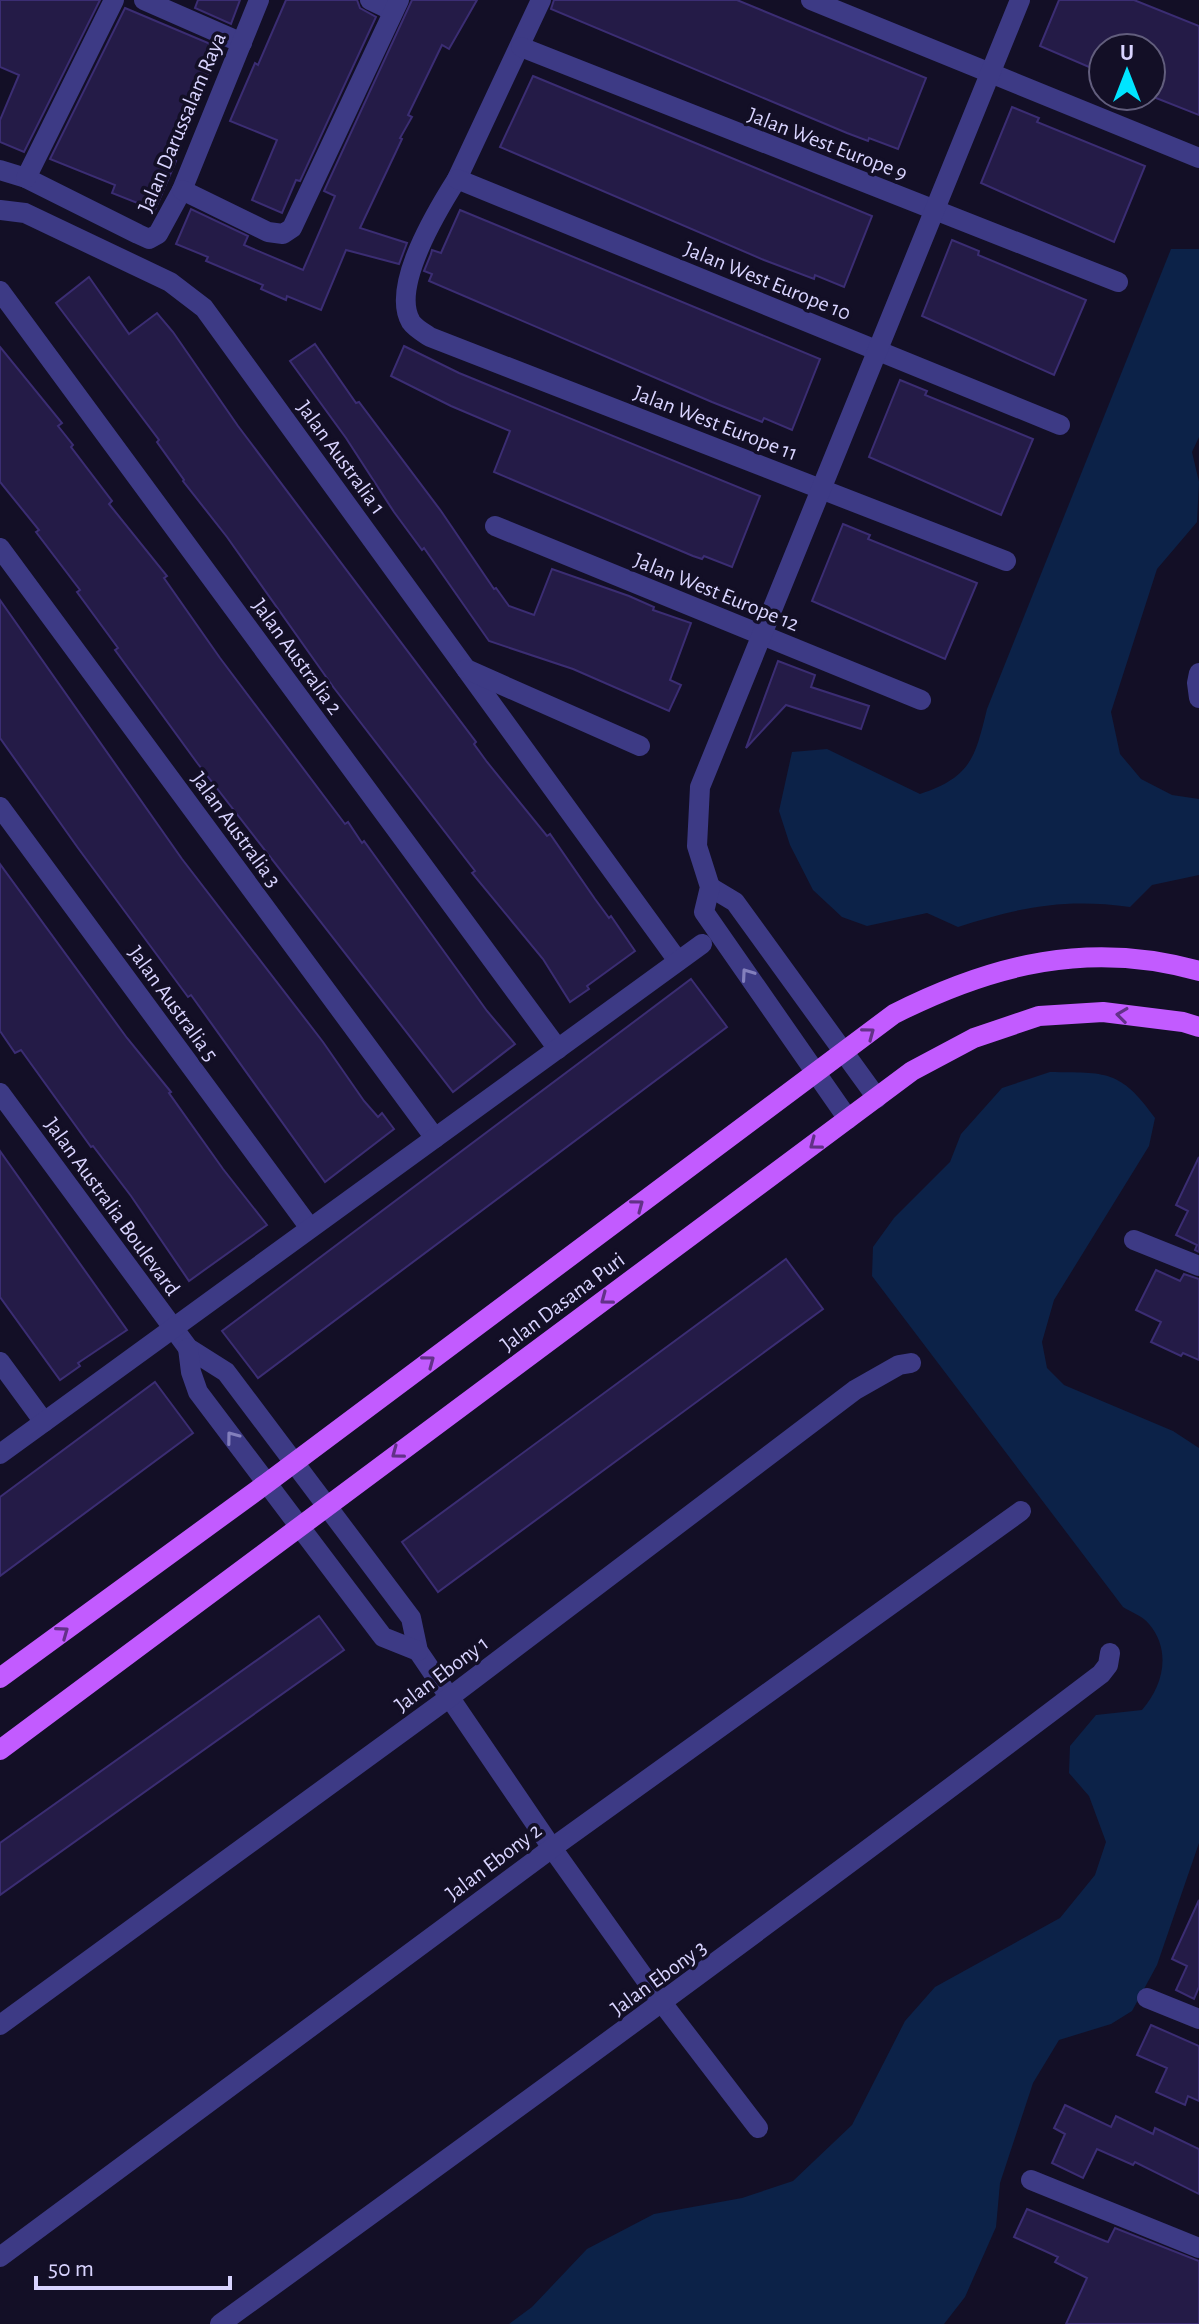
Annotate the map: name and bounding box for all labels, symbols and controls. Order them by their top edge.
street label: Jalan Darussalam Raya [134,29,230,216]
north arrow [1087,32,1167,112]
text: U [1120,42,1134,64]
street label: Jalan West Europe 9 [745,103,910,184]
street label: Jalan West Europe 10 [681,237,854,324]
street label: Jalan West Europe 11 [631,382,801,464]
street label: Jalan Australia 1 [293,397,390,519]
street label: Jalan West Europe 12 [631,549,802,635]
street label: Jalan Australia 2 [248,595,346,719]
street label: Jalan Australia 3 [187,768,285,891]
street label: Jalan Australia 5 [124,942,222,1065]
one-way arrow [742,968,757,983]
one-way arrow [1115,1006,1128,1023]
one-way arrow [860,1028,875,1042]
street label: Jalan Australia Boulevard [40,1114,184,1300]
one-way arrow [809,1134,823,1149]
one-way arrow [629,1200,644,1214]
street label: Jalan Dasana Puri [496,1248,629,1355]
one-way arrow [600,1289,615,1303]
one-way arrow [421,1356,435,1370]
one-way arrow [228,1432,242,1446]
one-way arrow [391,1444,406,1458]
one-way arrow [54,1627,69,1641]
street label: Jalan Ebony 1 [391,1632,493,1716]
street label: Jalan Ebony 2 [442,1819,545,1905]
street label: Jalan Ebony 3 [607,1936,711,2020]
scale bar [36,2240,230,2290]
text: 50 m [48,2257,94,2281]

